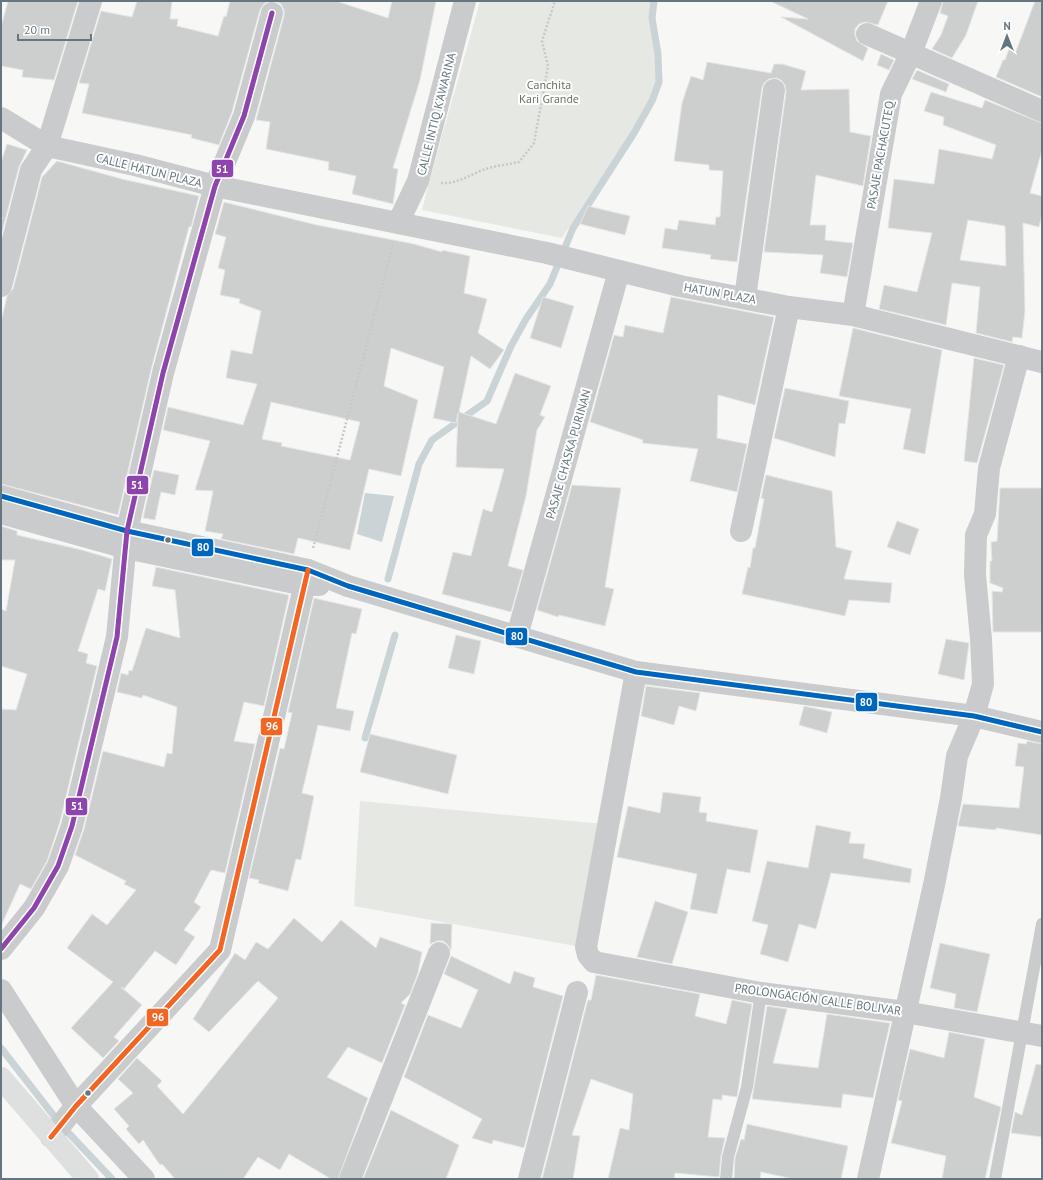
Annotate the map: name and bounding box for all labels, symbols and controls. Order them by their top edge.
scale bar [18,16,91,42]
north arrow [987,16,1027,56]
text: N [1003,19,1011,33]
text: 20 m [24,22,50,37]
street label: CALLE INTIQ K'AWARINA [413,51,459,177]
park label: Canchita Kari Grande [519,77,579,106]
street label: PASAJE PACHACUTEQ [863,99,897,210]
street label: CALLE HATUN PLAZA [94,150,204,190]
line badge: 51 [211,159,234,178]
text: 51 [216,162,228,176]
street label: HATUN PLAZA [683,279,757,307]
street label: PASAJE CH'ASKA PURINAN [542,388,594,520]
line badge: 51 [126,475,149,495]
text: 51 [131,478,143,492]
unlabelled marker [163,535,173,545]
line badge: 80 [191,538,214,557]
text: 80 [197,540,209,554]
line badge: 80 [505,627,528,646]
text: 80 [511,629,523,643]
line badge: 80 [855,692,878,712]
text: 80 [860,695,872,709]
line badge: 96 [260,717,283,736]
text: 96 [266,719,278,733]
line badge: 51 [65,797,88,816]
text: 51 [71,799,83,813]
street label: PROLONGACIÓN CALLE BOLIVAR [734,980,902,1018]
line badge: 96 [146,1008,169,1027]
text: 96 [152,1010,164,1024]
unlabelled marker [83,1088,93,1098]

